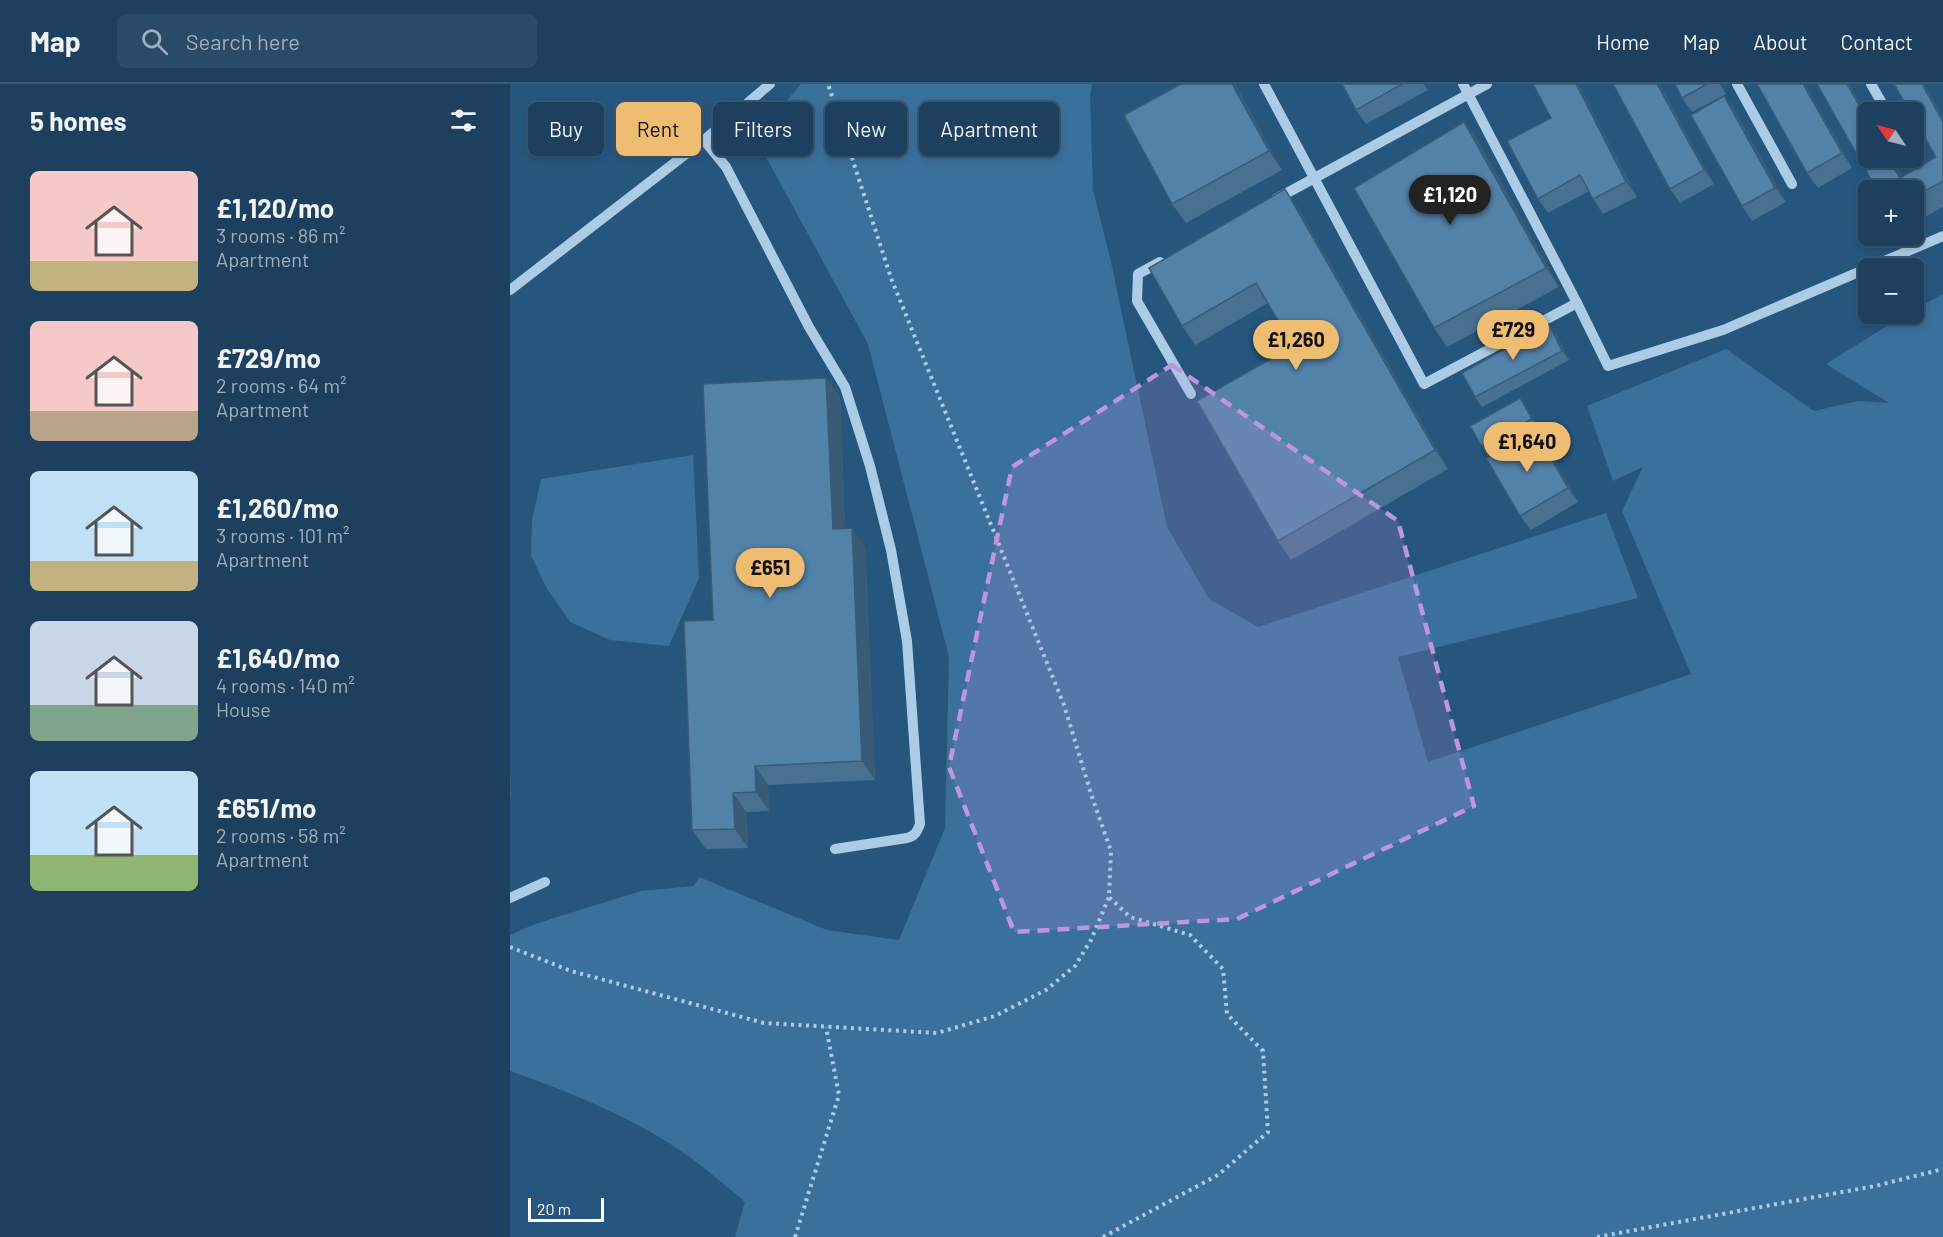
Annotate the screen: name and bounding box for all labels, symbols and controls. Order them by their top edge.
search box [117,14,537,68]
text: Map [30,24,81,58]
icon: search [138,25,171,58]
text: Search here [186,28,300,54]
text: Home [1596,29,1650,54]
text: Map [1683,29,1720,54]
text: About [1753,29,1808,54]
text: Contact [1841,29,1913,54]
chip: Buy [528,102,604,156]
chip: Rent [616,102,701,156]
chip: Filters [713,102,813,156]
chip: New [825,102,907,156]
chip: Apartment [919,102,1059,156]
north arrow [1858,102,1924,168]
map controls [1858,102,1924,324]
icon: filters [447,104,480,137]
text: 5 homes [30,105,127,136]
pin: £1,120 [1401,175,1499,226]
button: + [1858,180,1924,246]
text: £1,120 [1423,182,1477,206]
text: £1,120/mo [216,192,334,223]
icon: home [78,195,150,267]
text: 3 rooms · 86 m² [216,223,345,247]
text: Apartment [216,247,309,271]
button: − [1858,258,1924,324]
pin: £729 [1477,310,1549,361]
text: £729 [1491,317,1535,341]
pin: £1,260 [1247,320,1345,371]
text: £1,260 [1267,327,1325,351]
text: £729/mo [216,342,321,373]
icon: home [78,345,150,417]
text: 2 rooms · 64 m² [216,373,346,397]
text: Apartment [216,397,309,421]
pin: £1,640 [1478,422,1576,473]
text: £1,640 [1498,429,1556,453]
text: £1,260/mo [216,492,339,523]
icon: home [78,495,150,567]
text: 3 rooms · 101 m² [216,523,349,547]
text: Apartment [216,547,309,571]
pin: £651 [734,548,806,599]
text: £651 [750,555,790,579]
text: £1,640/mo [216,642,340,673]
icon: home [78,645,150,717]
text: 4 rooms · 140 m² [216,673,355,697]
text: House [216,697,271,721]
text: £651/mo [216,792,317,823]
icon: home [78,795,150,867]
text: 2 rooms · 58 m² [216,823,346,847]
text: Apartment [216,847,309,871]
scale bar [528,1195,604,1222]
text: 20 m [537,1199,571,1218]

